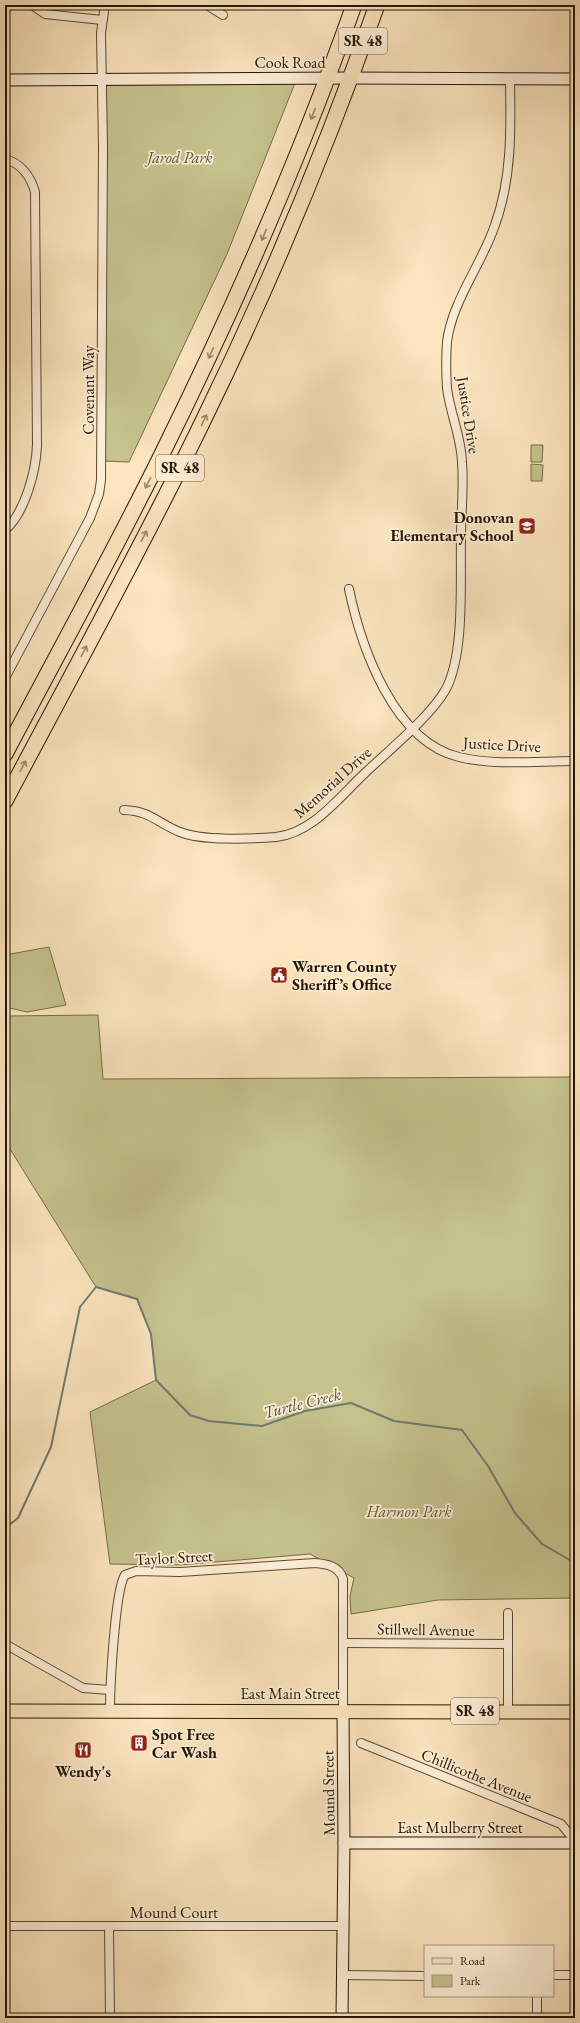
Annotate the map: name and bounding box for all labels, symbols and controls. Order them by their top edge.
road number: SR 48 [339,28,387,54]
street label: Cook Road [254,52,326,73]
one-way arrow [309,108,317,120]
park label: Jarod Park [144,147,213,168]
one-way arrow [260,228,267,240]
street label: Covenant Way [78,344,99,435]
one-way arrow [206,347,214,359]
street label: Justice Drive [452,373,485,455]
one-way arrow [200,415,208,427]
road number: SR 48 [156,455,204,481]
one-way arrow [143,477,151,489]
place label: Donovan Elementary School [390,507,514,546]
school or university icon: Donovan Elementary School [517,516,537,536]
one-way arrow [141,530,149,542]
one-way arrow [81,645,88,657]
street label: Justice Drive [461,732,541,757]
street label: Memorial Drive [289,742,376,823]
one-way arrow [20,760,27,772]
place label: Warren County Sheriff’s Office [292,956,397,995]
public building icon: Warren County Sheriff’s Office [269,965,289,985]
water label: Turtle Creek [261,1383,343,1423]
park label: Harmon Park [365,1501,452,1522]
street label: Taylor Street [135,1545,213,1570]
street label: Stillwell Avenue [377,1618,475,1641]
street label: East Main Street [240,1683,340,1704]
road number: SR 48 [451,1698,499,1724]
place label: Spot Free Car Wash [152,1724,217,1763]
building icon: Spot Free Car Wash [129,1733,149,1753]
restaurant icon: Wendy's [73,1740,93,1760]
street label: Chillicothe Avenue [418,1744,535,1807]
street label: Mound Street [317,1750,340,1836]
place label: Wendy's [55,1761,111,1782]
street label: East Mulberry Street [397,1817,523,1838]
street label: Mound Court [130,1902,218,1923]
legend [424,1945,554,1997]
text: Road [460,1953,486,1969]
text: Park [460,1973,481,1989]

